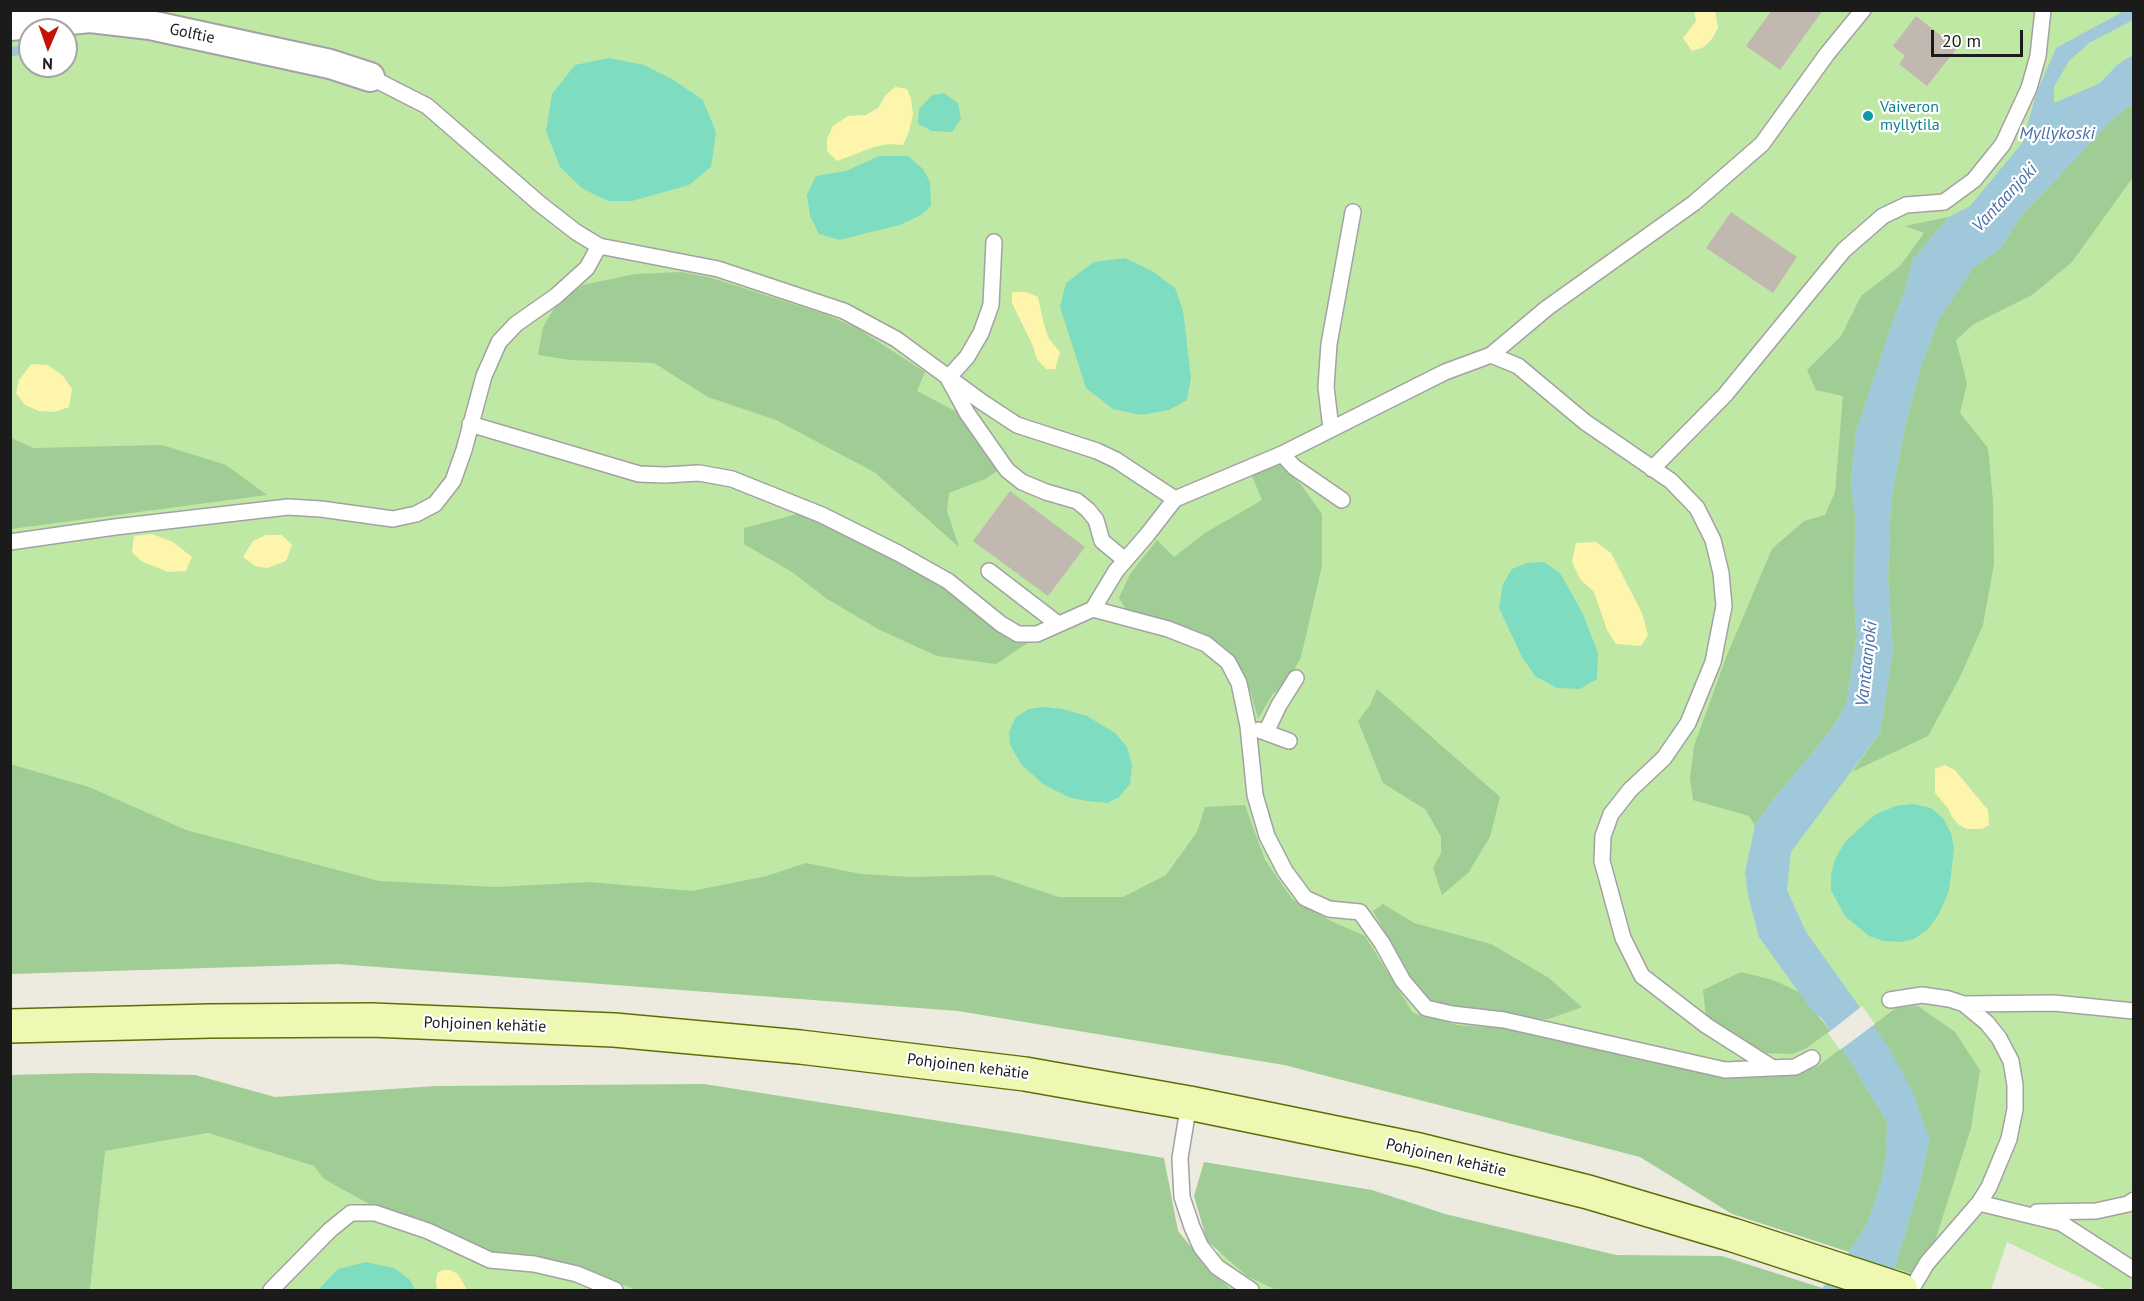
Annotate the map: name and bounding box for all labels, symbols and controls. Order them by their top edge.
north arrow [18,18,78,78]
scale bar [1934,18,2026,56]
street label: Golftie [168,20,216,48]
text: 20 m [1942,29,1981,52]
text: N [42,54,53,74]
place label: Vaiveron myllytila [1880,97,1940,135]
marker: Vaiveron myllytila [1861,109,1875,123]
water label: Myllykoski [2019,123,2095,145]
water label: Vantaanjoki [1968,159,2042,237]
water label: Vantaanjoki [1852,620,1882,708]
street label: Pohjoinen kehätie [423,1013,547,1037]
street label: Pohjoinen kehätie [906,1050,1030,1084]
street label: Pohjoinen kehätie [1384,1135,1508,1181]

